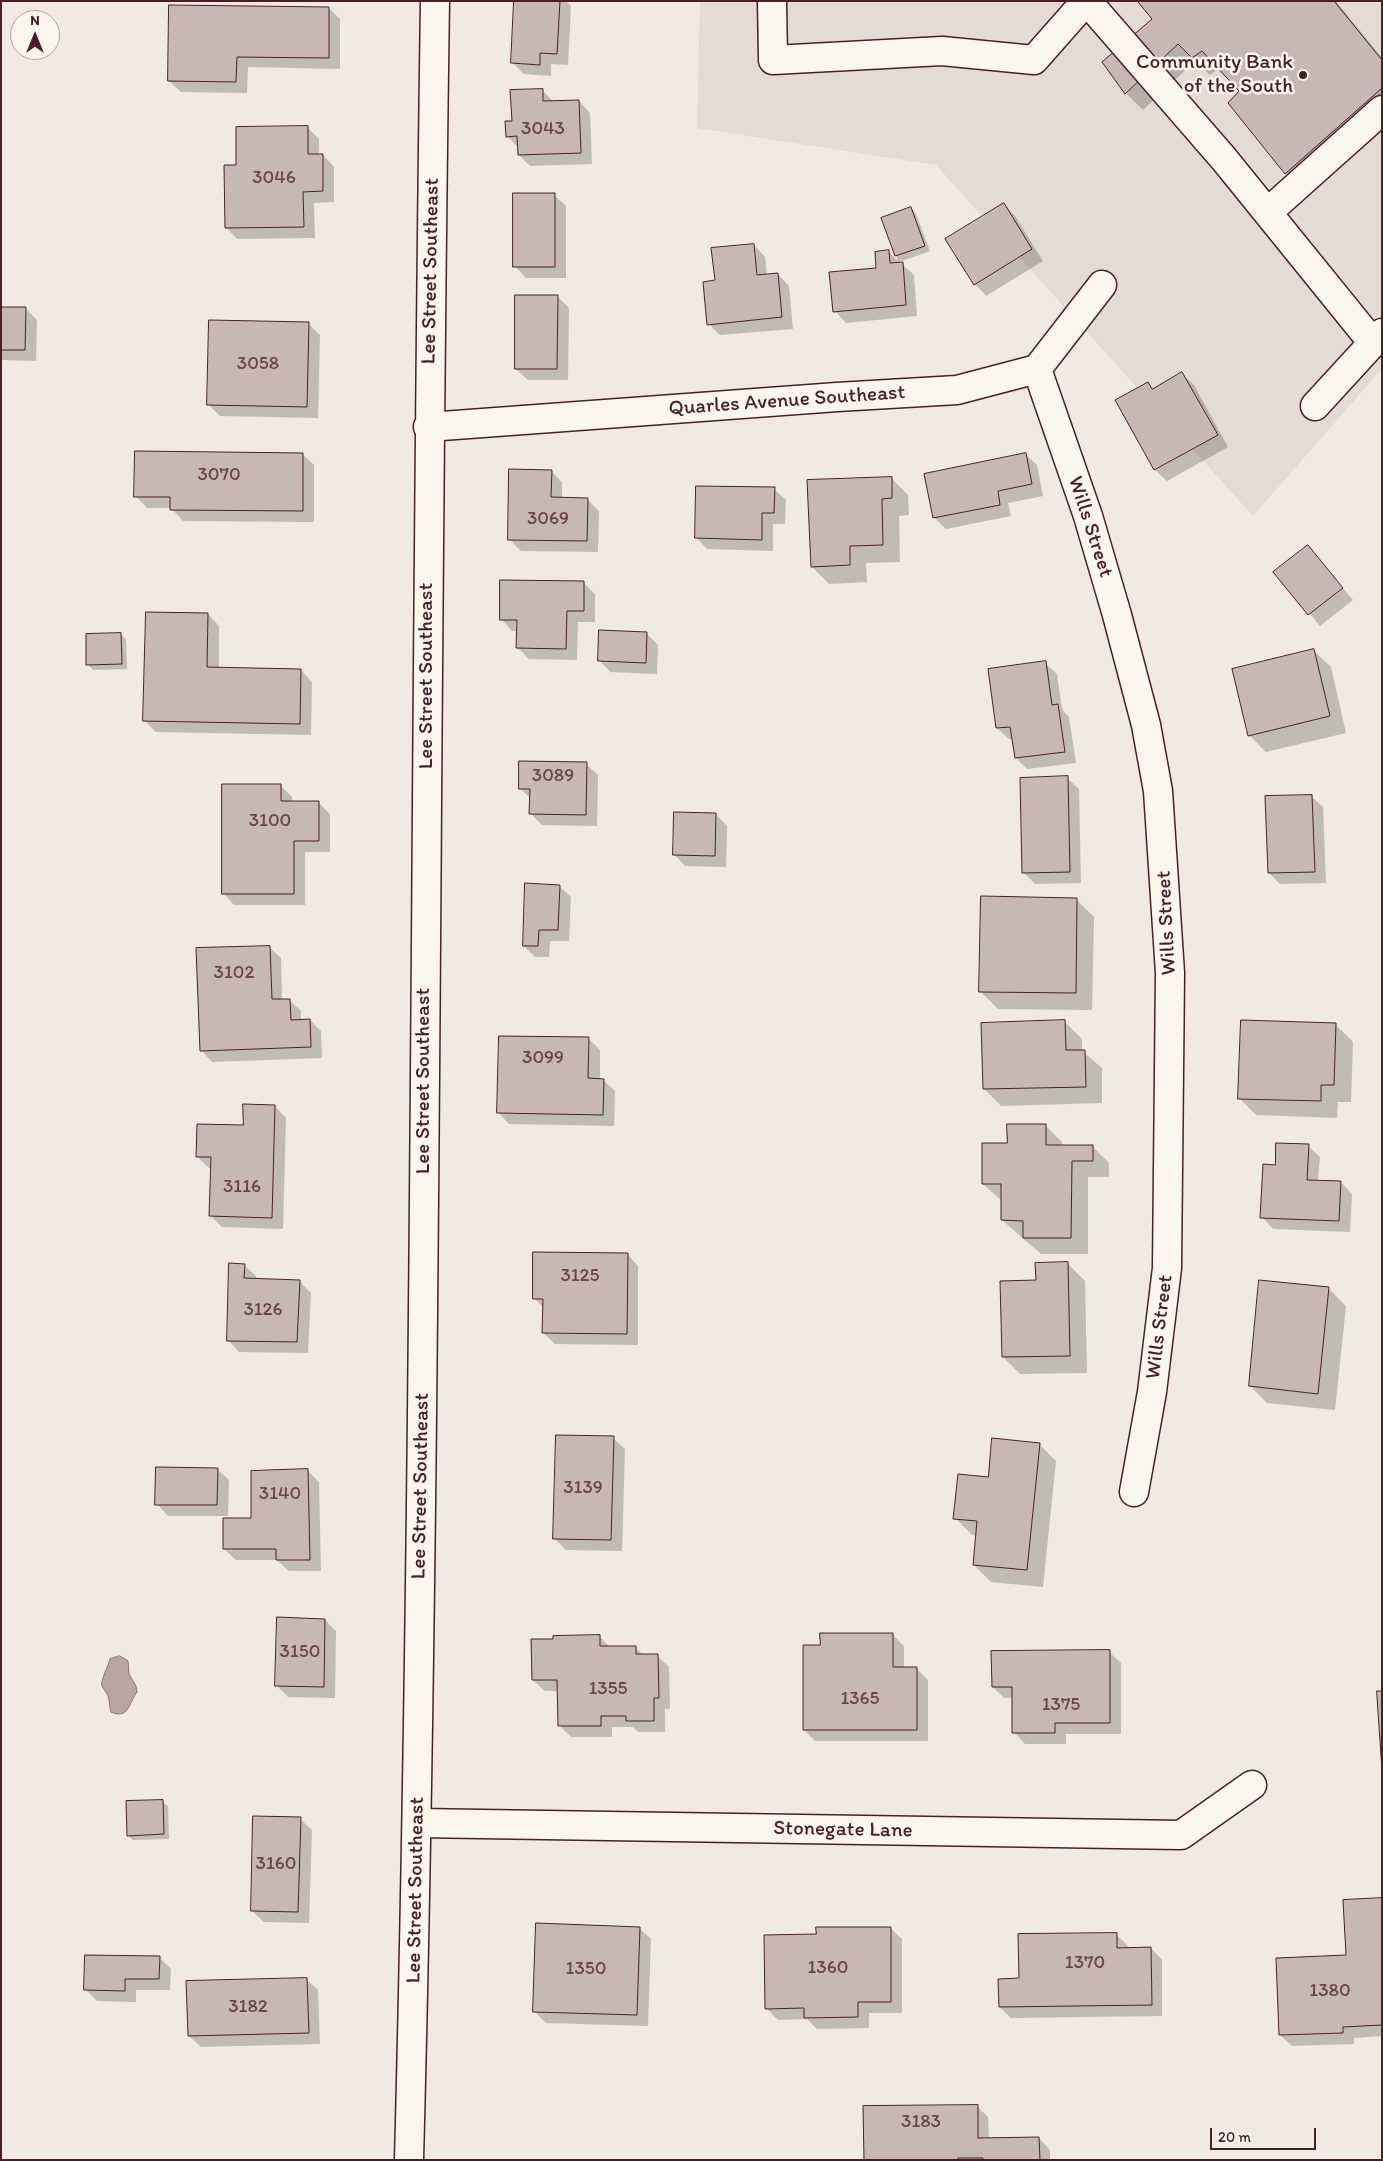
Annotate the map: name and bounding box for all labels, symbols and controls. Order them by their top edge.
north arrow [10,10,60,60]
text: N [30,12,40,29]
place label: Community Bank of the South [1136,50,1293,100]
marker: Community Bank of the South [1297,69,1309,81]
house number: 3043 [521,118,565,140]
house number: 3046 [252,167,296,189]
street label: Lee Street Southeast [417,177,445,365]
house number: 3058 [237,353,279,375]
street label: Quarles Avenue Southeast [668,380,906,422]
house number: 3070 [197,464,241,486]
street label: Wills Street [1062,473,1118,581]
house number: 3069 [527,508,569,530]
street label: Lee Street Southeast [414,583,440,769]
house number: 3089 [532,765,574,787]
house number: 3100 [249,810,291,832]
street label: Wills Street [1152,870,1182,976]
house number: 3102 [214,962,254,984]
street label: Lee Street Southeast [411,988,437,1174]
house number: 3099 [522,1047,564,1069]
house number: 3116 [223,1176,261,1198]
house number: 3125 [560,1265,600,1287]
street label: Wills Street [1141,1273,1179,1381]
house number: 3126 [243,1299,283,1321]
street label: Lee Street Southeast [407,1392,435,1580]
house number: 3139 [563,1477,603,1499]
house number: 3140 [259,1483,301,1505]
house number: 3150 [280,1641,320,1663]
house number: 1355 [588,1678,628,1700]
house number: 1365 [840,1688,880,1710]
house number: 1375 [1042,1694,1080,1716]
street label: Lee Street Southeast [402,1796,430,1984]
street label: Stonegate Lane [773,1816,913,1844]
house number: 3160 [256,1853,296,1875]
house number: 1370 [1065,1952,1105,1974]
house number: 1360 [808,1957,848,1979]
house number: 1350 [566,1958,606,1980]
house number: 1380 [1309,1980,1351,2002]
house number: 3182 [228,1996,268,2018]
house number: 3183 [901,2111,941,2133]
scale bar [1213,2118,1319,2150]
text: 20 m [1218,2128,1251,2146]

